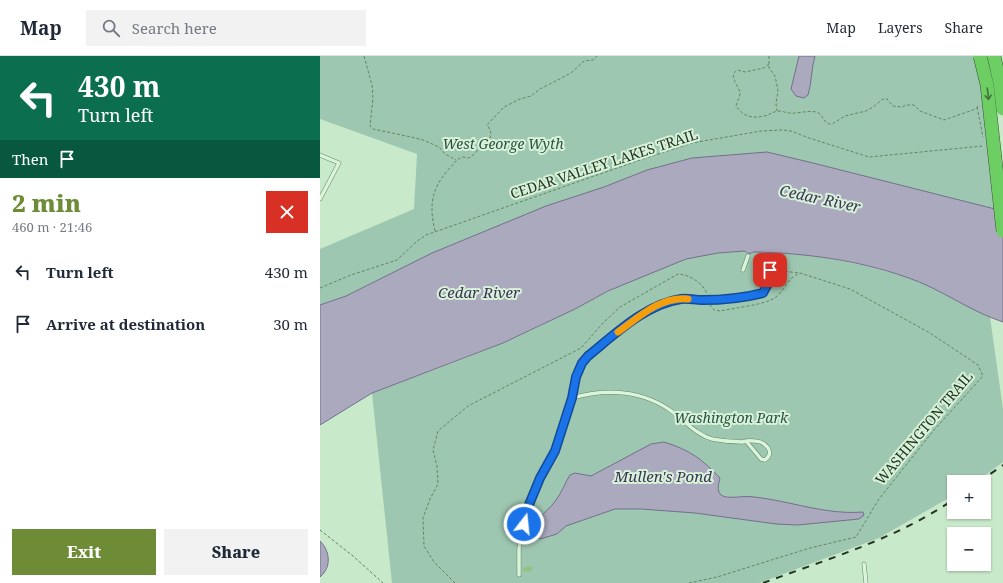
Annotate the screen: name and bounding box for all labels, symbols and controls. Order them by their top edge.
search box [86,10,366,46]
text: Map [20,15,62,41]
icon: search [100,17,122,39]
text: Search here [132,18,217,38]
text: Map [826,18,856,37]
text: Layers [878,18,923,37]
text: Share [945,18,983,37]
text: 430 m [78,67,160,105]
icon: left [12,72,64,124]
one-way arrow [984,87,991,100]
text: Turn left [78,103,153,127]
street label: CEDAR VALLEY LAKES TRAIL [508,124,700,203]
park label: West George Wyth [442,134,564,153]
icon: arrive [56,148,78,170]
text: Then [12,149,48,169]
water label: Cedar River [778,180,863,217]
text: 2 min [12,186,81,219]
button: close [266,191,308,233]
text: 460 m · 21:46 [12,218,92,236]
pin [753,253,787,287]
icon: arrive [759,259,781,281]
icon: left [12,261,34,283]
text: Turn left [46,262,114,282]
text: 430 m [265,262,308,282]
water label: Cedar River [438,282,521,302]
icon: arrive [12,313,34,335]
text: Arrive at destination [46,314,205,334]
text: 30 m [273,314,308,334]
street label: WASHINGTON TRAIL [871,367,977,488]
park label: Washington Park [674,408,789,427]
water label: Mullen's Pond [613,466,712,486]
map controls [947,475,991,571]
button: + [947,475,991,519]
position arrow [503,503,545,545]
button: − [947,527,991,571]
button: Exit [12,529,156,575]
button: Share [164,529,308,575]

